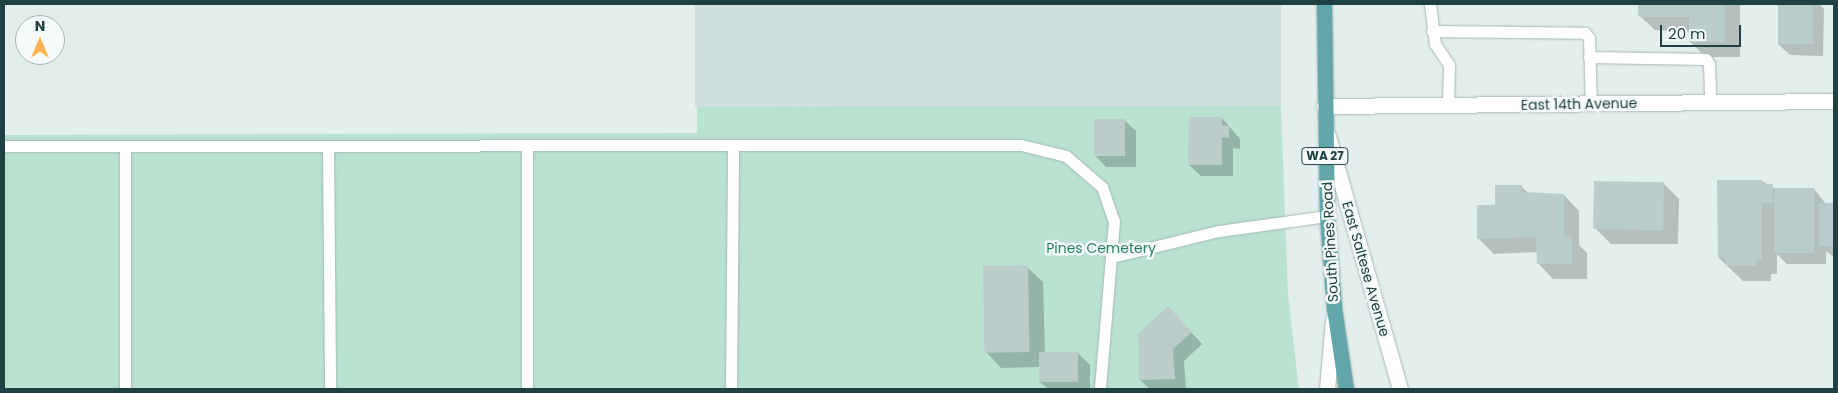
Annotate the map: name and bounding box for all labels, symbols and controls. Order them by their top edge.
north arrow [15,15,65,65]
scale bar [1663,15,1744,47]
text: N [35,16,45,36]
text: 20 m [1668,23,1706,44]
street label: East 14th Avenue [1521,95,1637,113]
road number: WA 27 [1301,146,1349,166]
street label: South Pines Road [1318,181,1342,303]
street label: East Saltese Avenue [1339,199,1393,339]
park label: Pines Cemetery [1046,240,1156,256]

